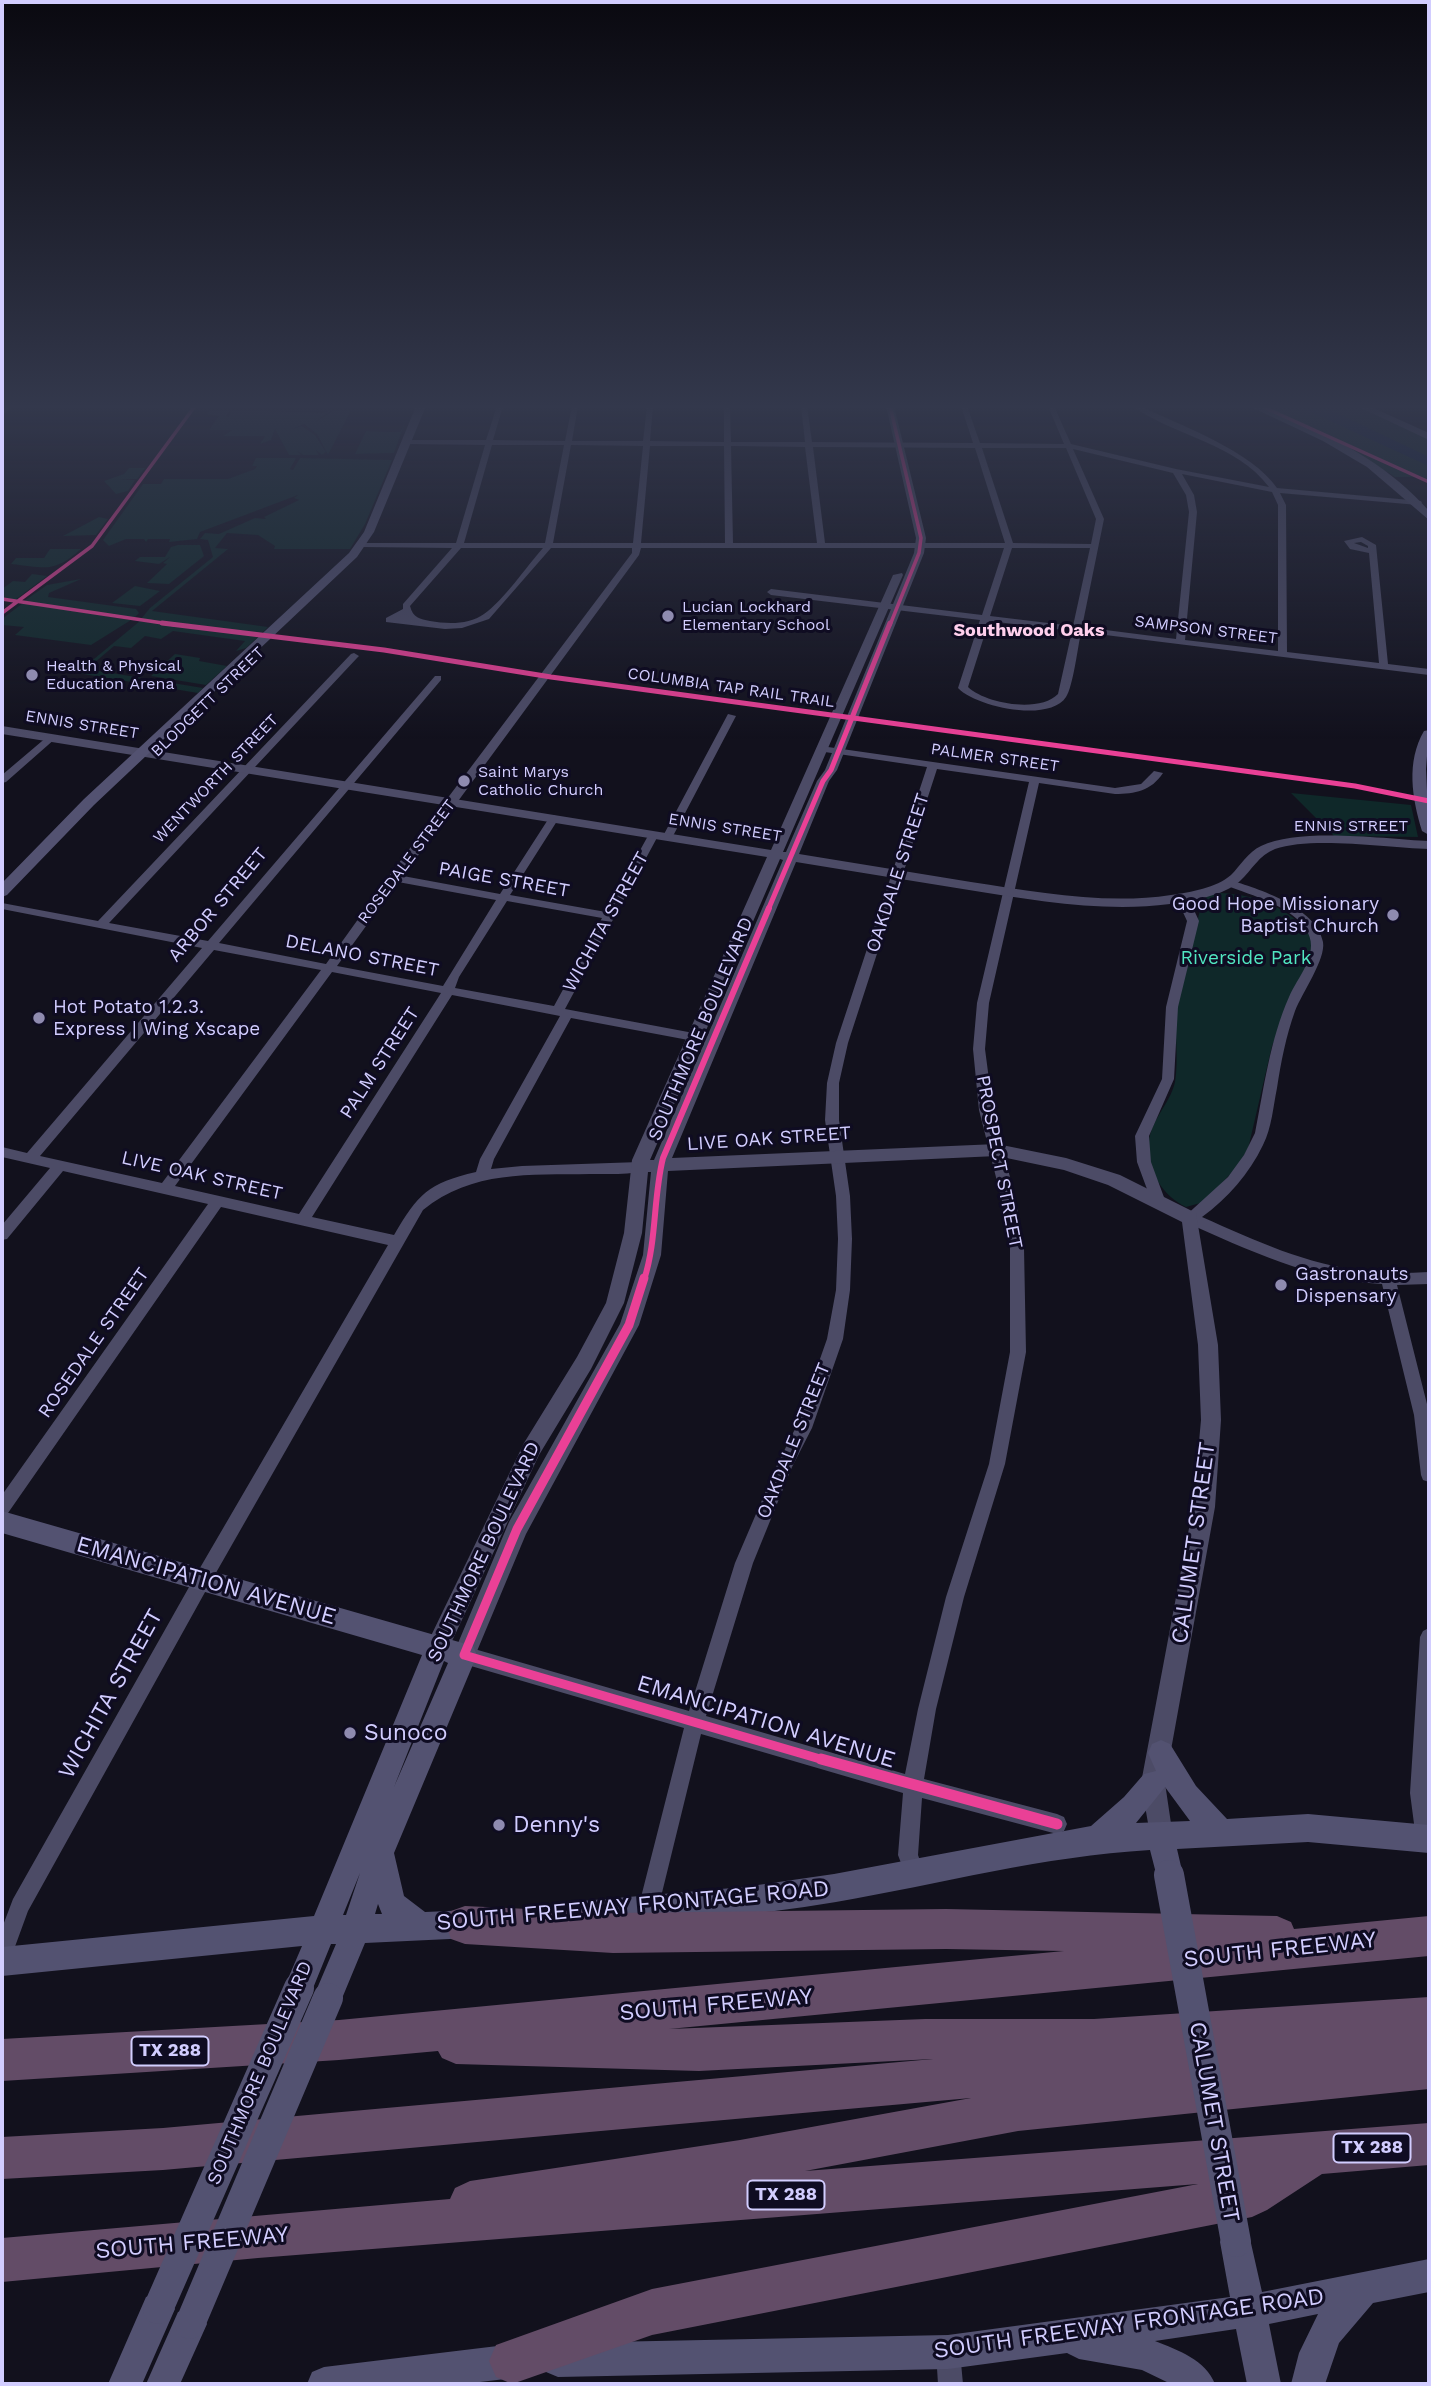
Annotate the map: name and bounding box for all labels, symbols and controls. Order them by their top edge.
place label: Lucian Lockhard Elementary School [682,597,830,635]
marker: Lucian Lockhard Elementary School [660,608,676,624]
street label: SAMPSON STREET [1134,612,1278,648]
district label: Southwood Oaks [954,620,1104,642]
street label: BLODGETT STREET [147,643,269,761]
place label: Health & Physical Education Arena [46,656,181,694]
street label: COLUMBIA TAP RAIL TRAIL [626,664,836,712]
marker: Health & Physical Education Arena [24,667,40,683]
street label: ENNIS STREET [24,707,140,743]
street label: WENTWORTH STREET [150,711,282,847]
street label: PALMER STREET [930,739,1060,777]
place label: Saint Marys Catholic Church [478,762,603,800]
marker: Saint Marys Catholic Church [456,773,472,789]
street label: OAKDALE STREET [862,791,934,955]
street label: ROSEDALE STREET [354,796,460,928]
street label: ENNIS STREET [667,810,783,846]
street label: ENNIS STREET [1294,816,1408,836]
street label: ARBOR STREET [164,843,272,967]
street label: WICHITA STREET [558,848,654,996]
street label: PAIGE STREET [437,857,571,903]
place label: Good Hope Missionary Baptist Church [1172,893,1379,937]
marker: Good Hope Missionary Baptist Church [1385,907,1401,923]
street label: SOUTHMORE BOULEVARD [644,914,758,1144]
street label: DELANO STREET [283,930,441,982]
park label: Riverside Park [1180,947,1312,969]
place label: Hot Potato 1.2.3. Express | Wing Xscape [53,996,260,1040]
street label: PALM STREET [335,1003,425,1123]
marker: Hot Potato 1.2.3. Express | Wing Xscape [31,1010,47,1026]
street label: PROSPECT STREET [971,1073,1027,1251]
street label: LIVE OAK STREET [686,1122,852,1156]
street label: LIVE OAK STREET [119,1146,285,1206]
street label: ROSEDALE STREET [34,1263,154,1423]
place label: Gastronauts Dispensary [1295,1263,1409,1307]
marker: Gastronauts Dispensary [1273,1277,1289,1293]
street label: OAKDALE STREET [752,1360,836,1522]
street label: SOUTHMORE BOULEVARD [423,1438,545,1666]
street label: CALUMET STREET [1166,1440,1222,1646]
street label: EMANCIPATION AVENUE [73,1531,339,1631]
street label: WICHITA STREET [53,1604,169,1784]
street label: EMANCIPATION AVENUE [633,1670,899,1774]
place label: Sunoco [364,1719,448,1747]
marker: Sunoco [342,1725,358,1741]
place label: Denny's [513,1811,600,1839]
marker: Denny's [491,1817,507,1833]
street label: SOUTH FREEWAY FRONTAGE ROAD [436,1875,830,1937]
street label: SOUTH FREEWAY [1182,1926,1378,1974]
street label: SOUTHMORE BOULEVARD [203,1958,317,2188]
street label: SOUTH FREEWAY [618,1983,814,2027]
street label: CALUMET STREET [1183,2020,1245,2224]
road number: TX 288 [132,2036,208,2066]
road number: TX 288 [1334,2134,1410,2162]
road number: TX 288 [748,2180,824,2210]
street label: SOUTH FREEWAY [94,2221,290,2265]
street label: SOUTH FREEWAY FRONTAGE ROAD [932,2283,1326,2365]

